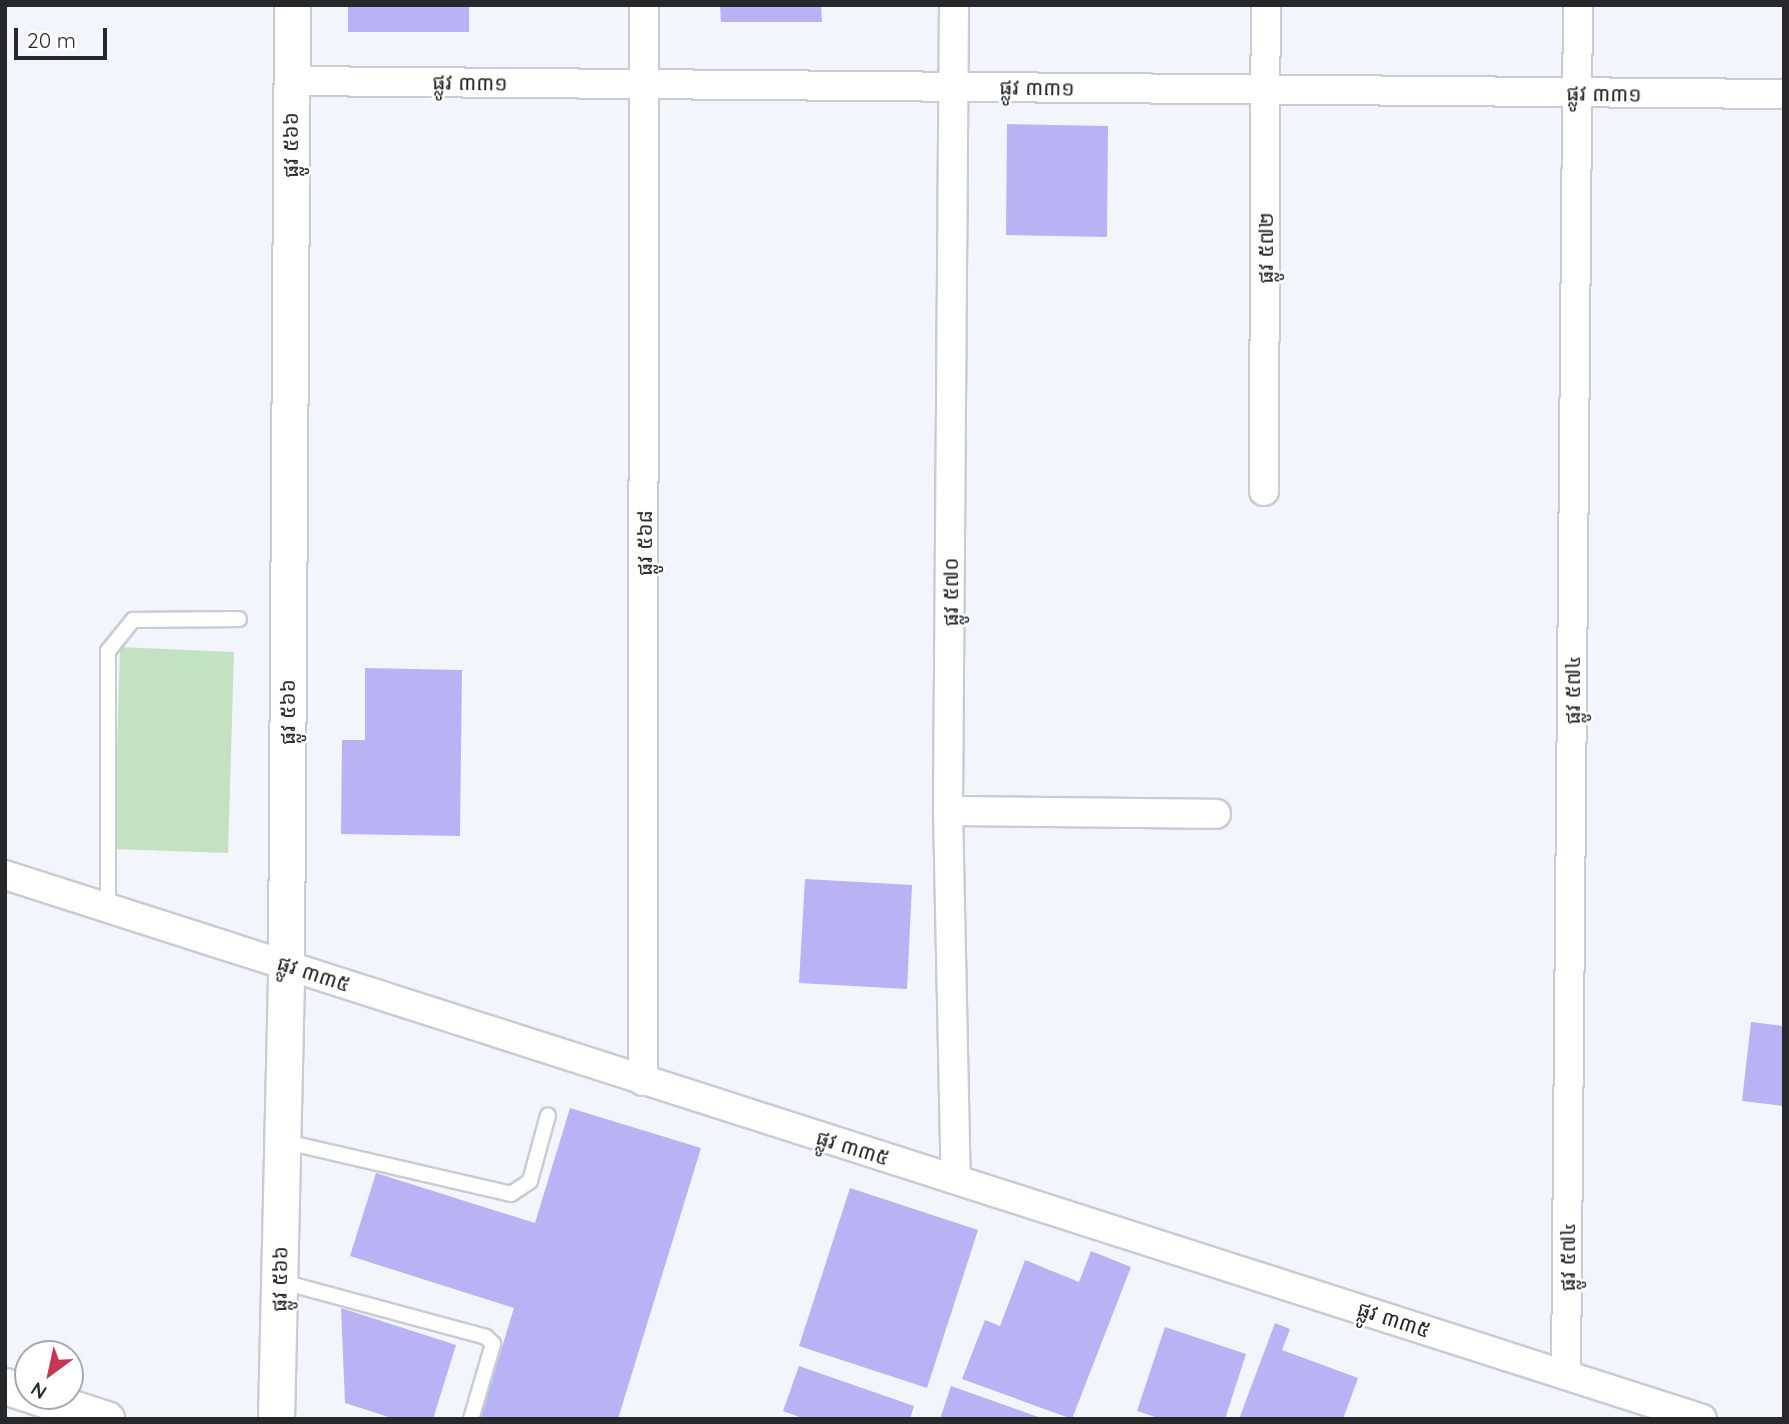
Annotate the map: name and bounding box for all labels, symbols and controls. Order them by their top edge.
scale bar [18,14,110,58]
text: 20 m [27,27,76,53]
street label: ផ្លូវ ៣៣១ [432,69,508,95]
street label: ផ្លូវ ៣៣១ [999,74,1075,100]
street label: ផ្លូវ ៣៣១ [1566,80,1642,106]
street label: ផ្លូវ ៥៦៦ [277,112,303,178]
street label: ផ្លូវ ៥៧២ [1252,212,1278,284]
street label: ផ្លូវ ៥៦៨ [631,510,657,576]
street label: ផ្លូវ ៥៧០ [937,558,963,626]
street label: ផ្លូវ ៥៧៤ [1559,656,1585,724]
street label: ផ្លូវ ៥៦៦ [274,679,300,745]
street label: ផ្លូវ ៣៣៥ [274,949,354,997]
street label: ផ្លូវ ៣៣៥ [813,1124,893,1170]
street label: ផ្លូវ ៥៧៤ [1554,1223,1580,1291]
street label: ផ្លូវ ៥៦៦ [266,1246,292,1312]
street label: ផ្លូវ ៣៣៥ [1354,1295,1434,1343]
north arrow [14,1340,84,1410]
text: N [26,1377,51,1405]

